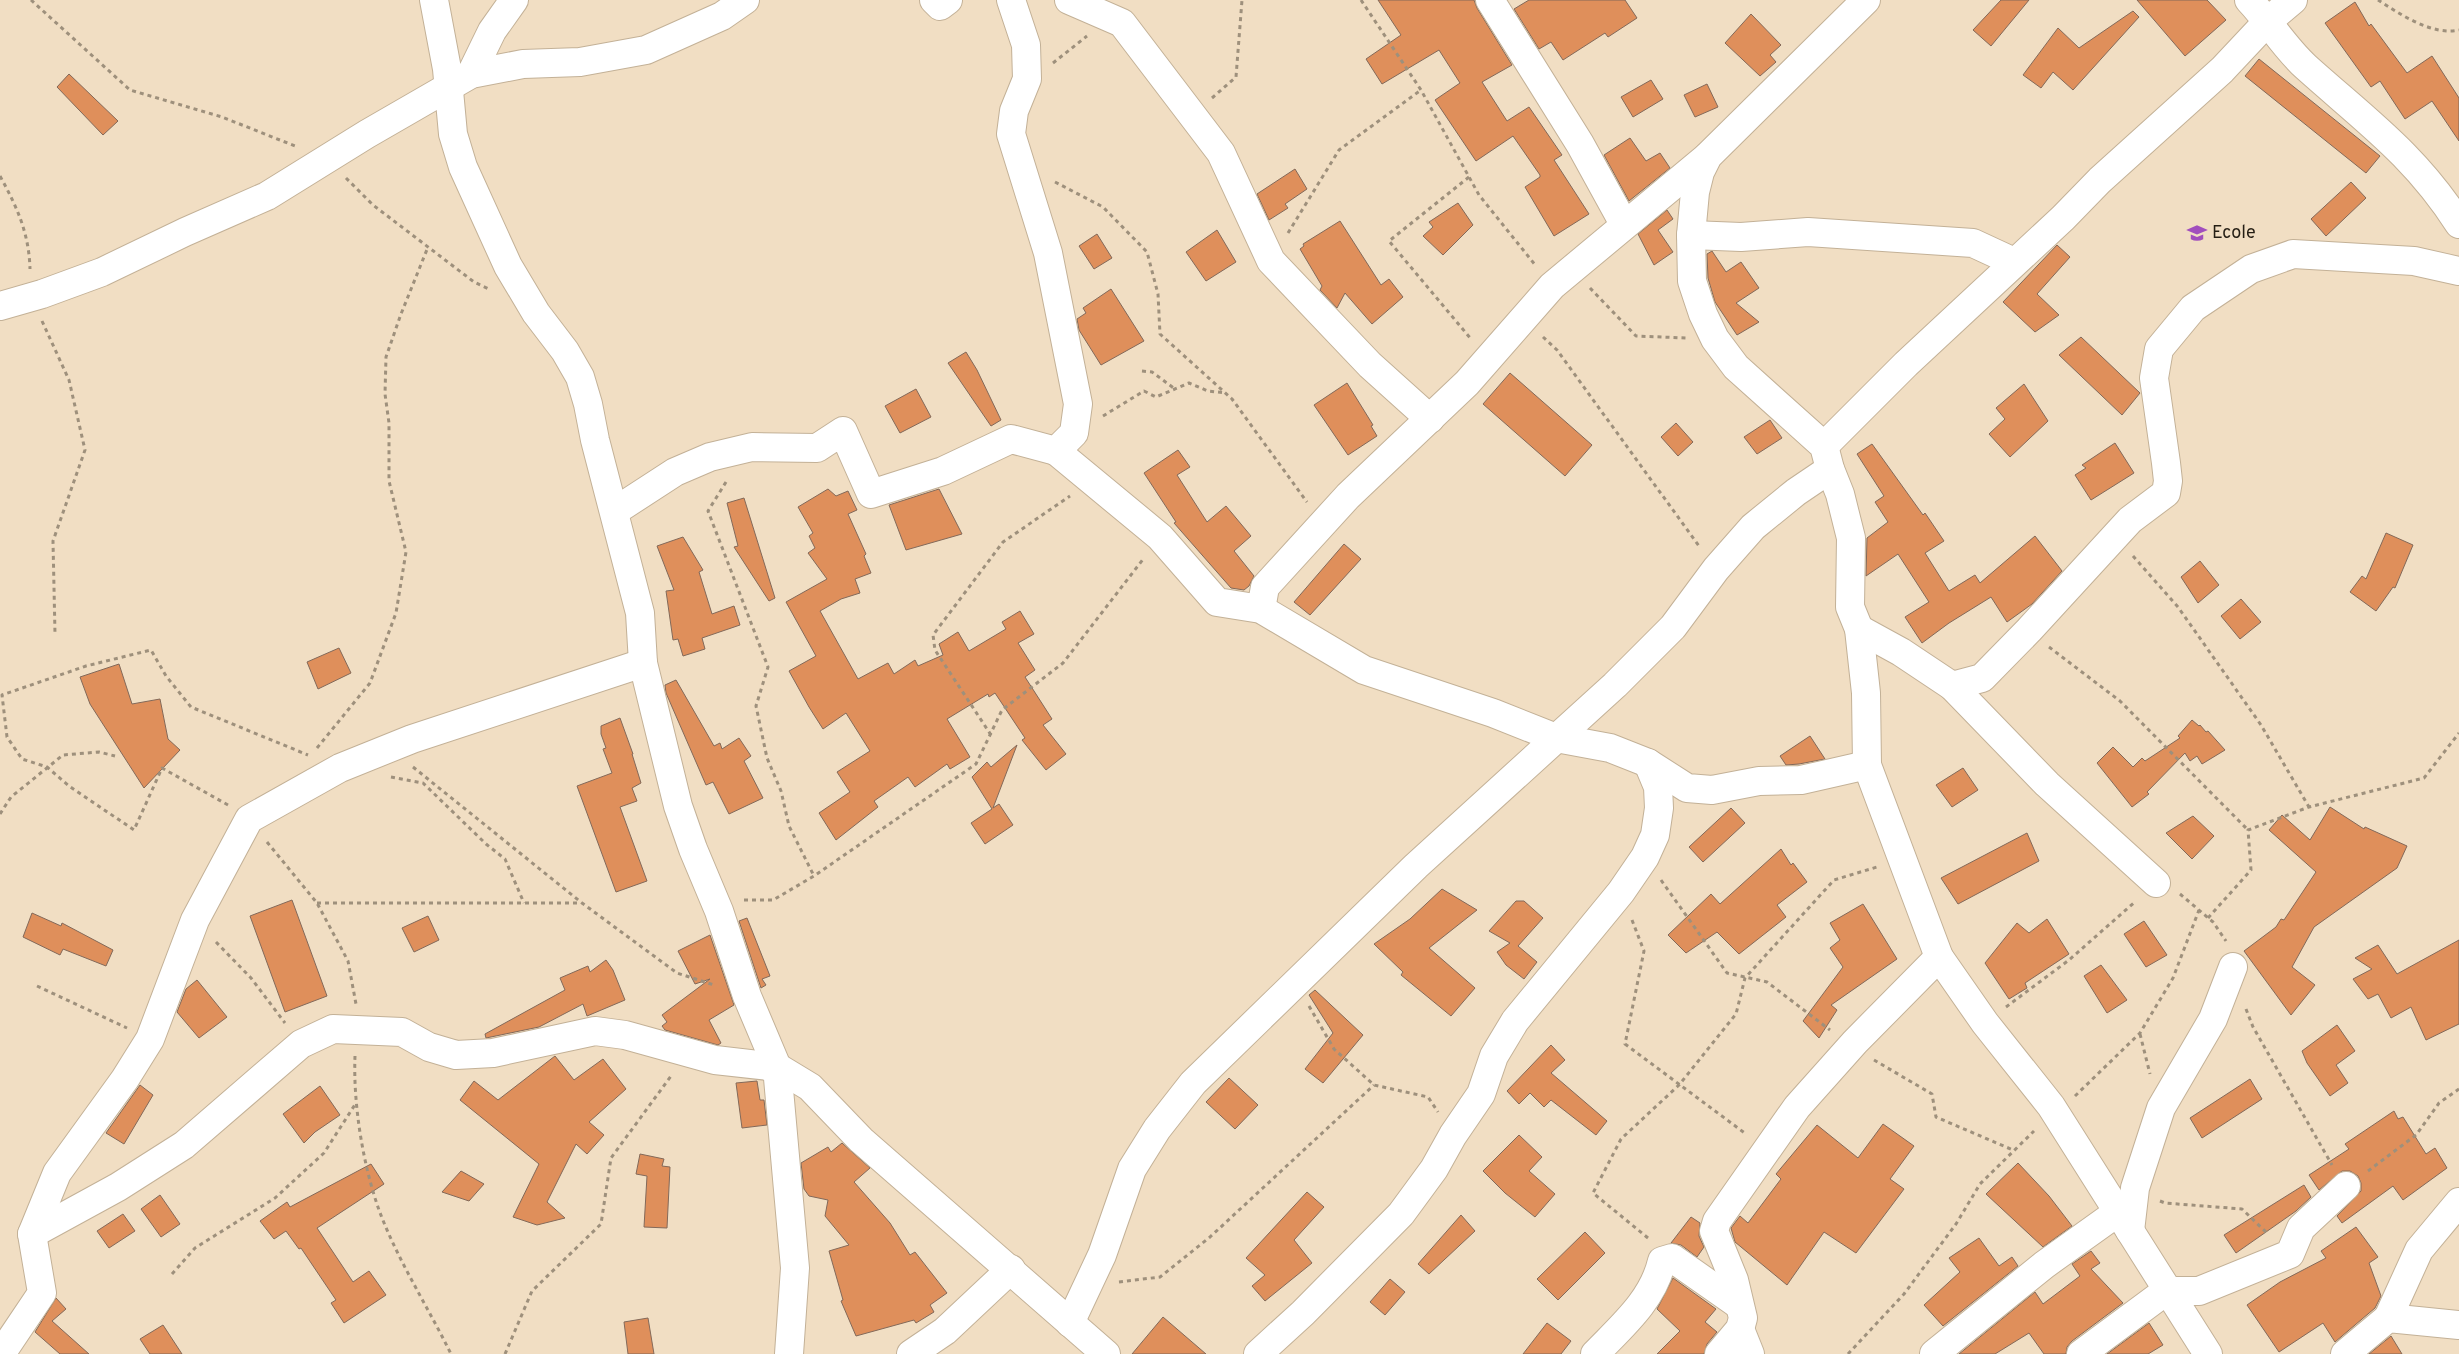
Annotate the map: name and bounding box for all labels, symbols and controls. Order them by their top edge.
school or university icon: Ecole [2186,222,2208,244]
place label: Ecole [2212,222,2256,245]

